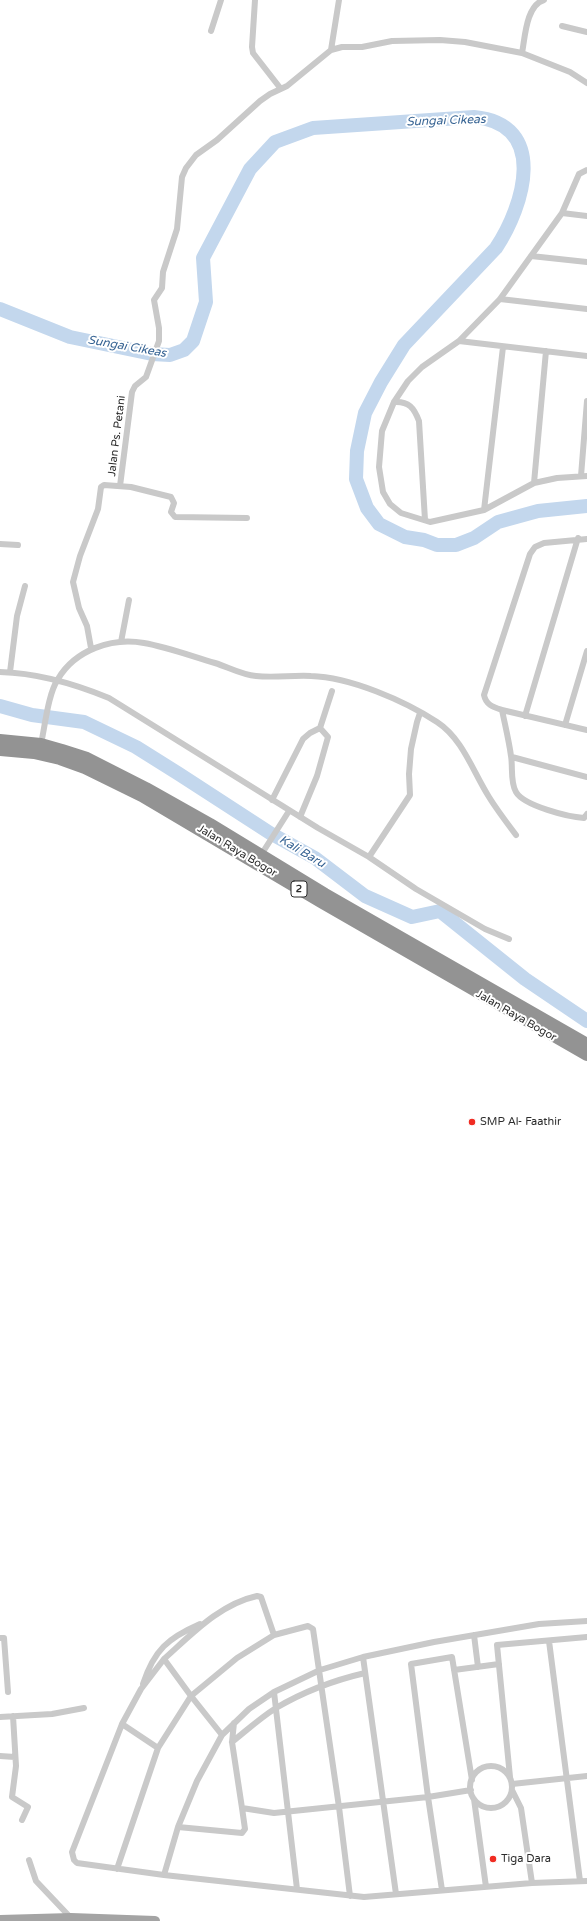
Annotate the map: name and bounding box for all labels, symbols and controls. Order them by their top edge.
water label: Sungai Cikeas [406,112,486,130]
water label: Sungai Cikeas [87,333,167,361]
street label: Jalan Ps. Petani [105,395,129,477]
street label: Jalan Raya Bogor [195,822,279,880]
water label: Kali Baru [277,833,327,871]
road number: 2 [291,881,307,897]
street label: Jalan Raya Bogor [473,988,559,1044]
place label: SMP Al- Faathir [480,1115,561,1129]
marker: SMP Al- Faathir [467,1117,477,1127]
place label: Tiga Dara [501,1852,551,1866]
marker: Tiga Dara [488,1854,498,1864]

